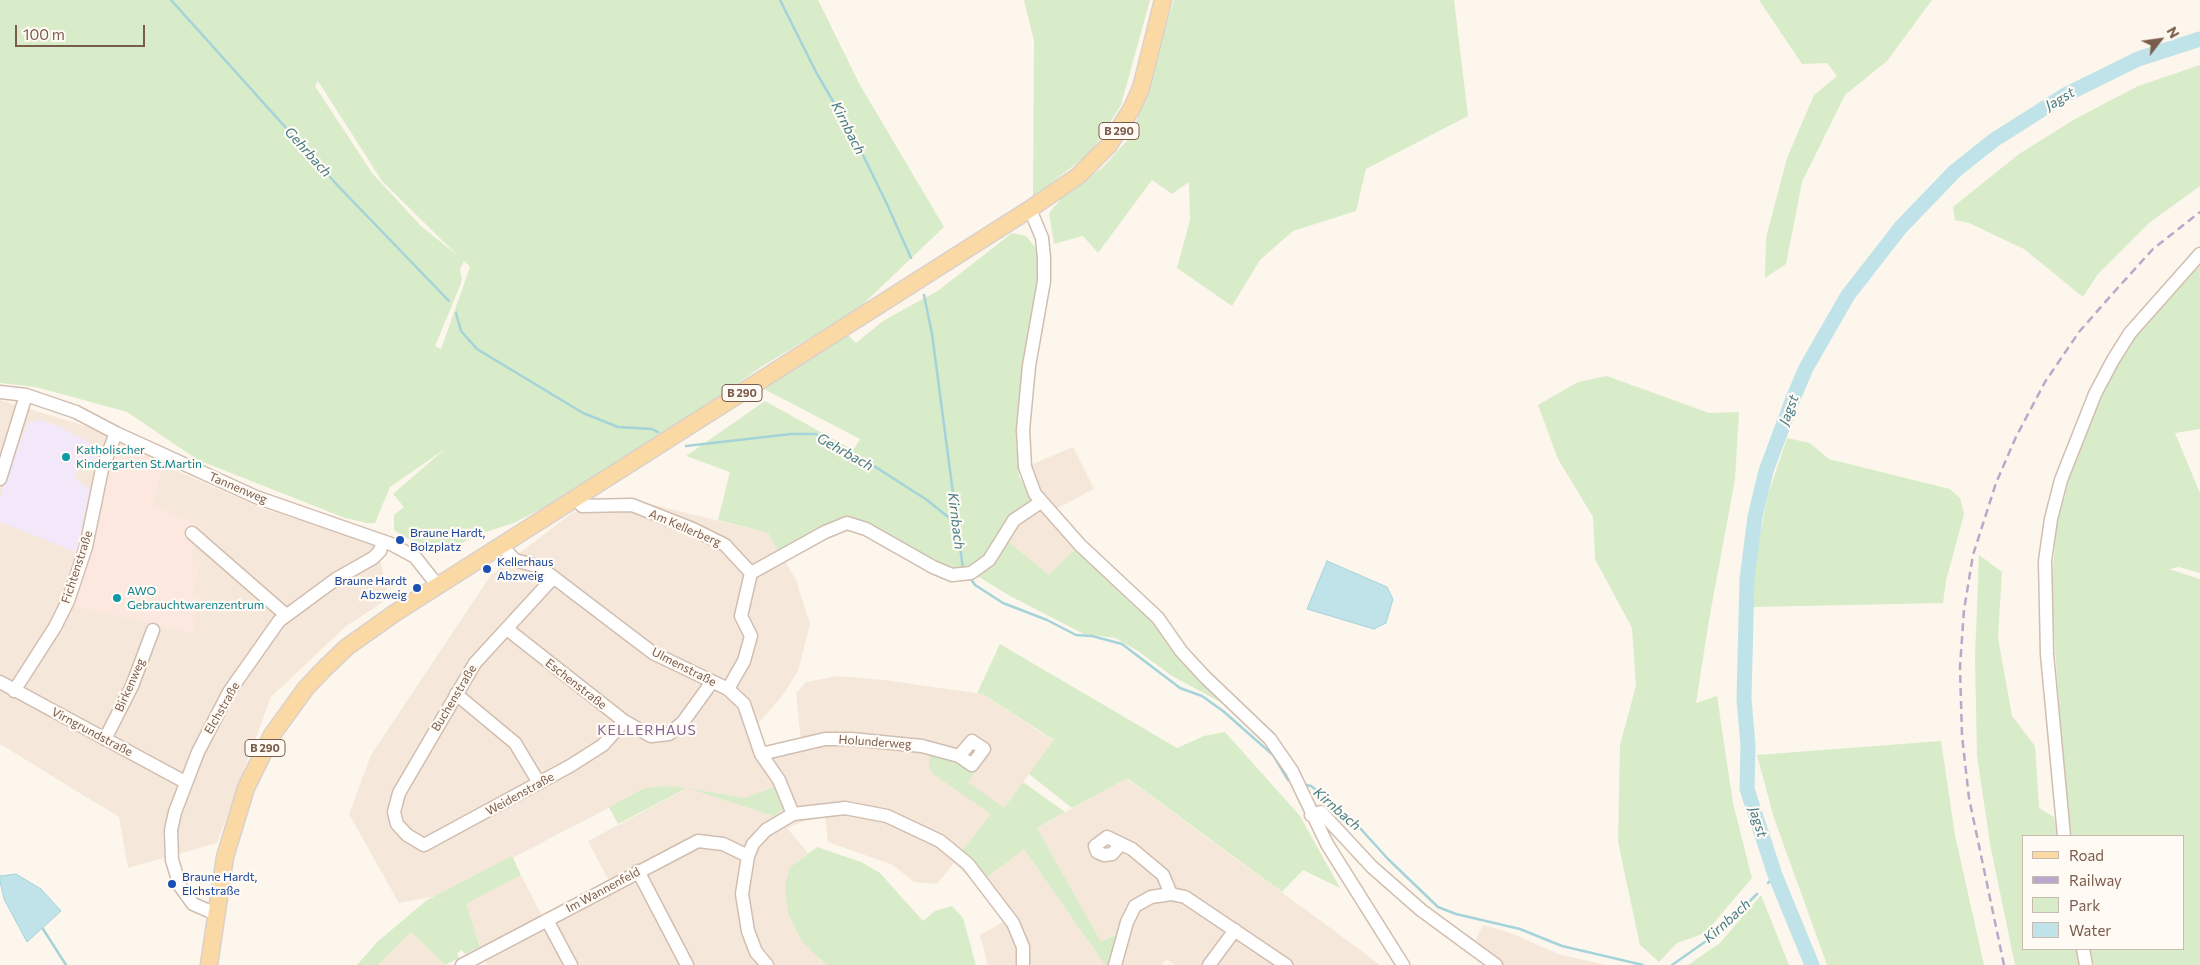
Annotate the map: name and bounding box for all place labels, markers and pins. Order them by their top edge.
place label: Katholischer Kindergarten St.Martin [76,443,202,471]
marker: Katholischer Kindergarten St.Martin [60,451,72,463]
place label: Braune Hardt, Bolzplatz [410,526,485,554]
marker: Braune Hardt, Bolzplatz [394,534,406,546]
place label: Kellerhaus Abzweig [497,555,553,583]
marker: Kellerhaus Abzweig [481,563,493,575]
place label: Braune Hardt Abzweig [334,574,407,602]
marker: Braune Hardt Abzweig [411,582,423,594]
place label: AWO Gebrauchtwarenzentrum [127,584,264,612]
marker: AWO Gebrauchtwarenzentrum [111,592,123,604]
place label: Braune Hardt, Elchstraße [182,870,257,898]
marker: Braune Hardt, Elchstraße [166,878,178,890]

